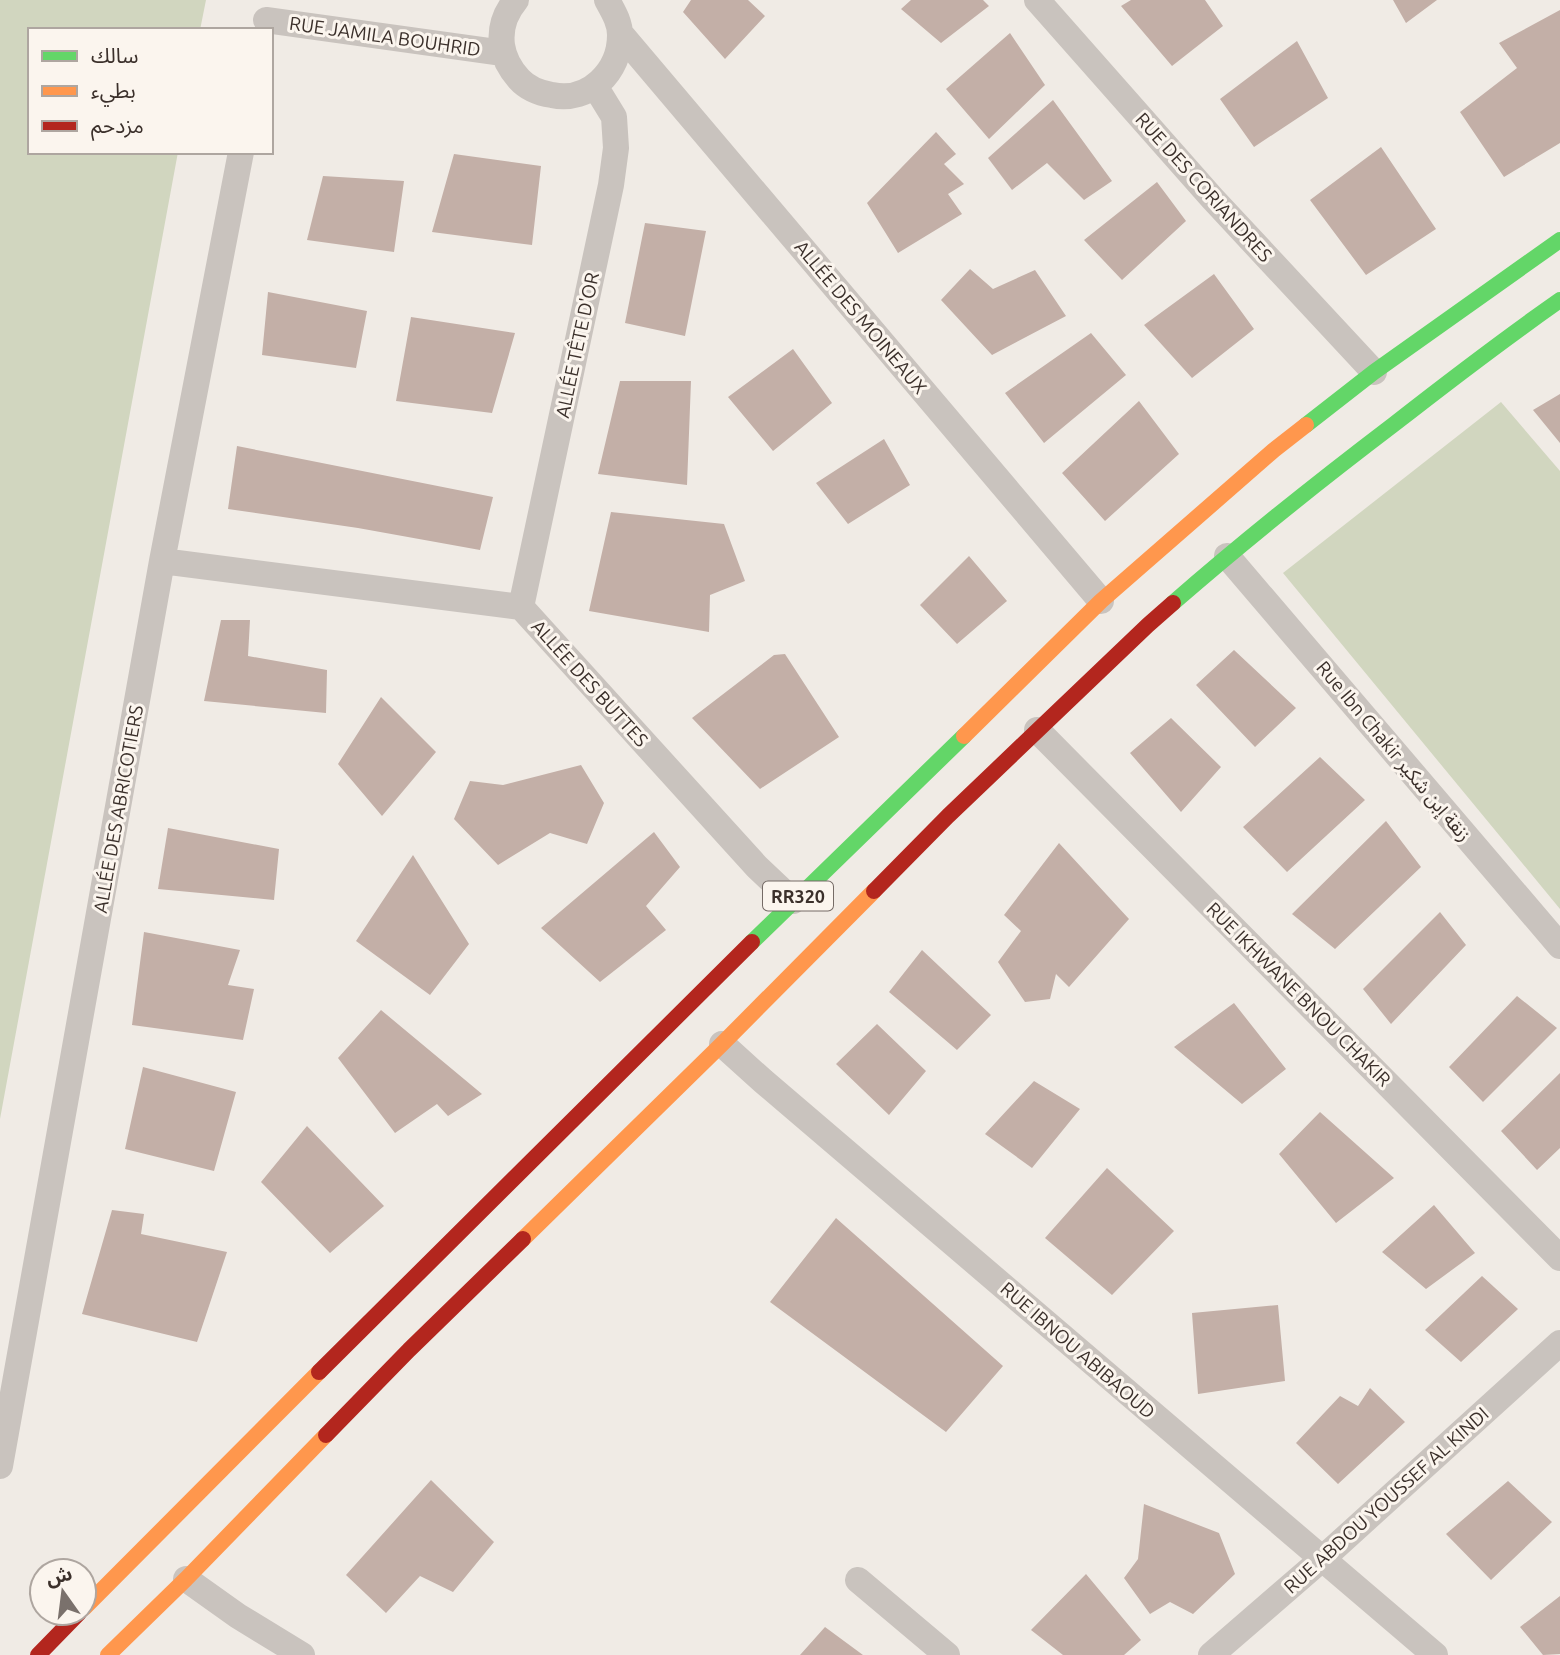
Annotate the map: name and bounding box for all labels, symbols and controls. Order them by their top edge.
street label: RUE JAMILA BOUHRID [288,12,482,60]
legend [28,28,273,154]
text: سالك [91,43,138,67]
text: بطيء [91,78,136,107]
street label: RUE DES CORIANDRES [1131,108,1277,266]
text: مزدحم [91,113,144,141]
street label: ALLÉE DES MOINEAUX [790,236,932,398]
street label: ALLÉE TÊTE D'OR [551,270,603,420]
street label: ALLÉE DES BUTTES [527,615,653,751]
street label: Rue Ibn Chakir زنقة إبن شكير [1311,657,1476,847]
street label: ALLÉE DES ABRICOTIERS [89,703,147,915]
road number: RR320 [763,882,833,911]
street label: RUE IKHWANE BNOU CHAKIR [1202,897,1396,1091]
street label: RUE IBNOU ABIBAOUD [996,1277,1160,1423]
street label: RUE ABDOU YOUSSEF AL KINDI [1279,1402,1493,1598]
north arrow [28,1557,98,1627]
text: ش [44,1562,74,1589]

